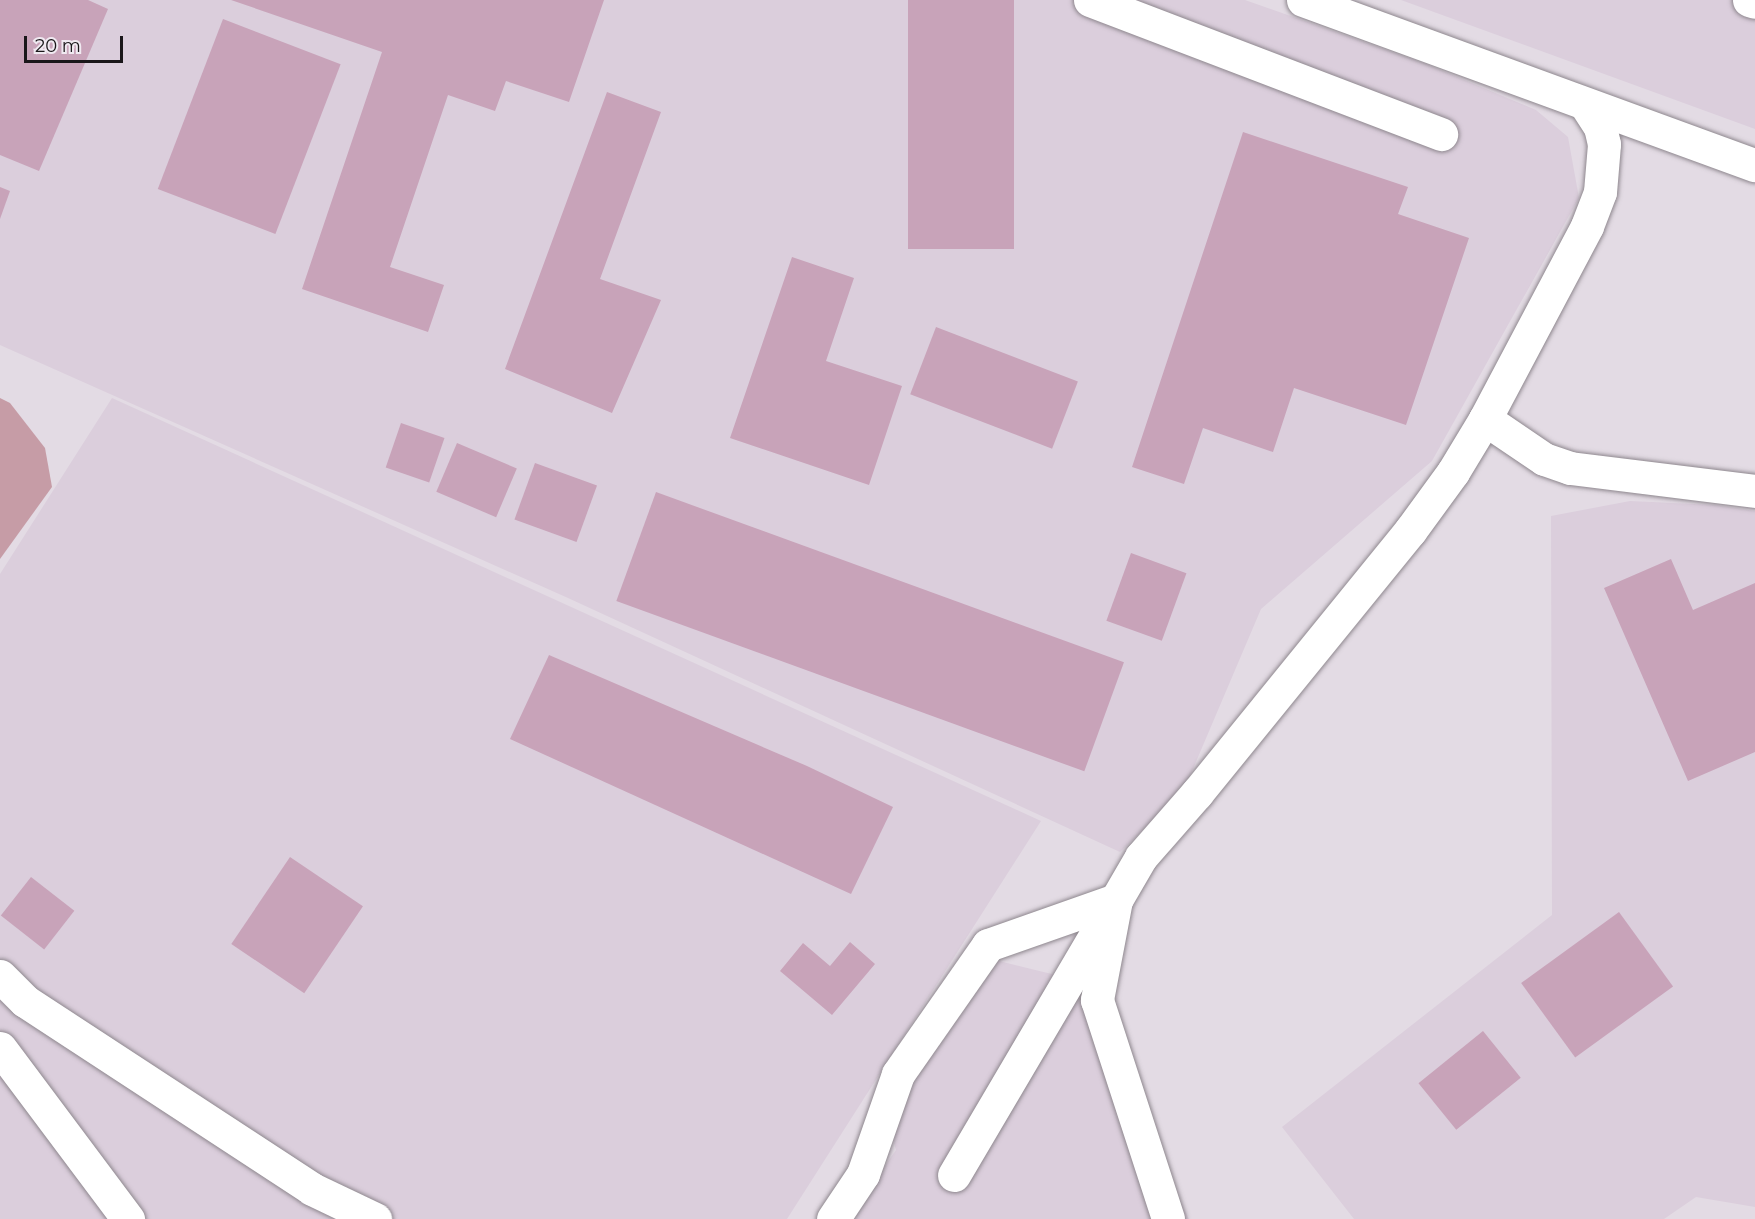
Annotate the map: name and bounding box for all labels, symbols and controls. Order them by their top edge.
scale bar [27,24,126,62]
text: 20 m [35,35,81,57]

